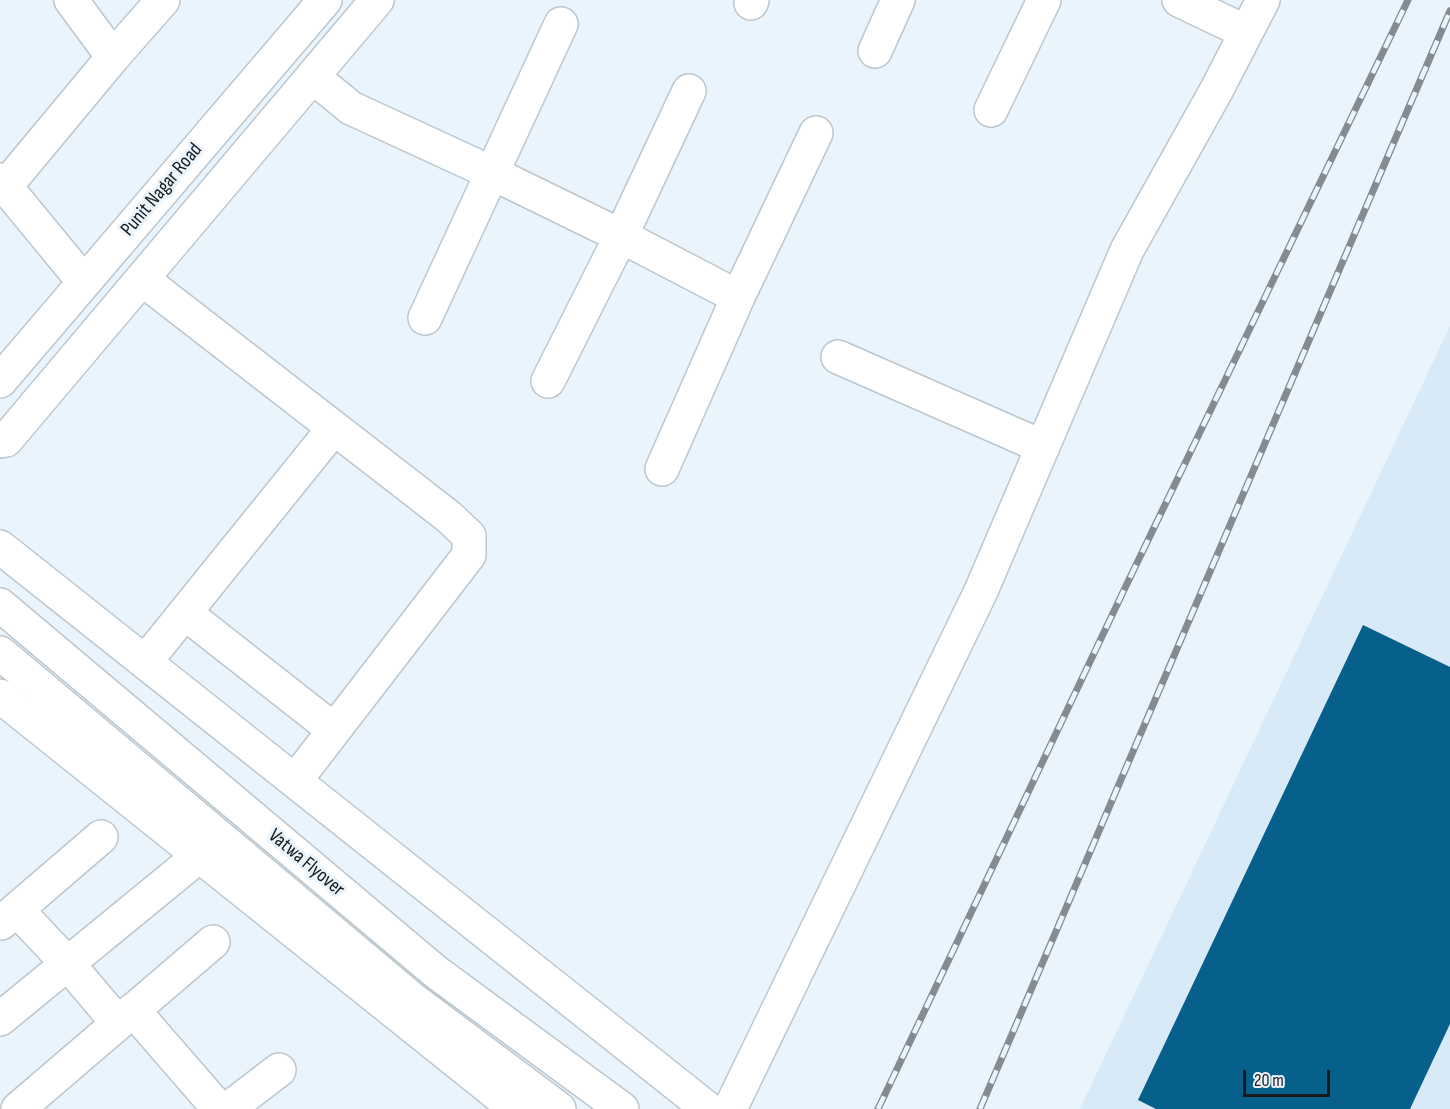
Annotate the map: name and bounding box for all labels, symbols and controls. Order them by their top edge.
street label: Punit Nagar Road [116,139,208,241]
street label: Vatwa Flyover [263,824,349,902]
scale bar [1246,1058,1333,1096]
text: 20 m [1254,1070,1284,1091]

